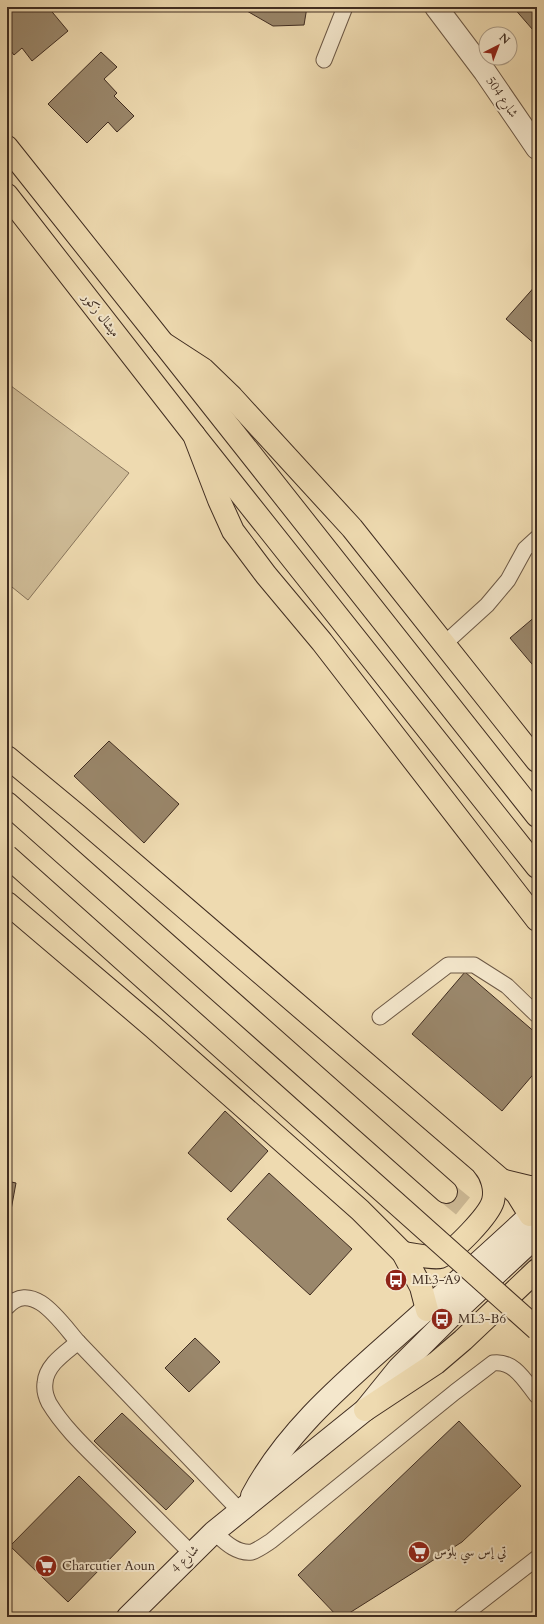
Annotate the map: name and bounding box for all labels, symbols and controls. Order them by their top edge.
north arrow [478,26,518,66]
text: N [496,30,513,48]
street label: شارع 504 [480,73,522,122]
street label: ميشال زكور [77,288,124,341]
bus stop icon: ML3-A9 [383,1267,409,1293]
place label: ML3-A9 [412,1271,461,1289]
bus stop icon: ML3-B6 [429,1306,455,1332]
place label: ML3-B6 [458,1310,506,1328]
supermarket icon: تي إس سي بلوس [406,1539,432,1565]
street label: شارع 4 [167,1541,204,1578]
place label: تي إس سي بلوس [434,1543,507,1564]
supermarket icon: Charcutier Aoun [33,1553,59,1579]
place label: Charcutier Aoun [62,1557,156,1575]

